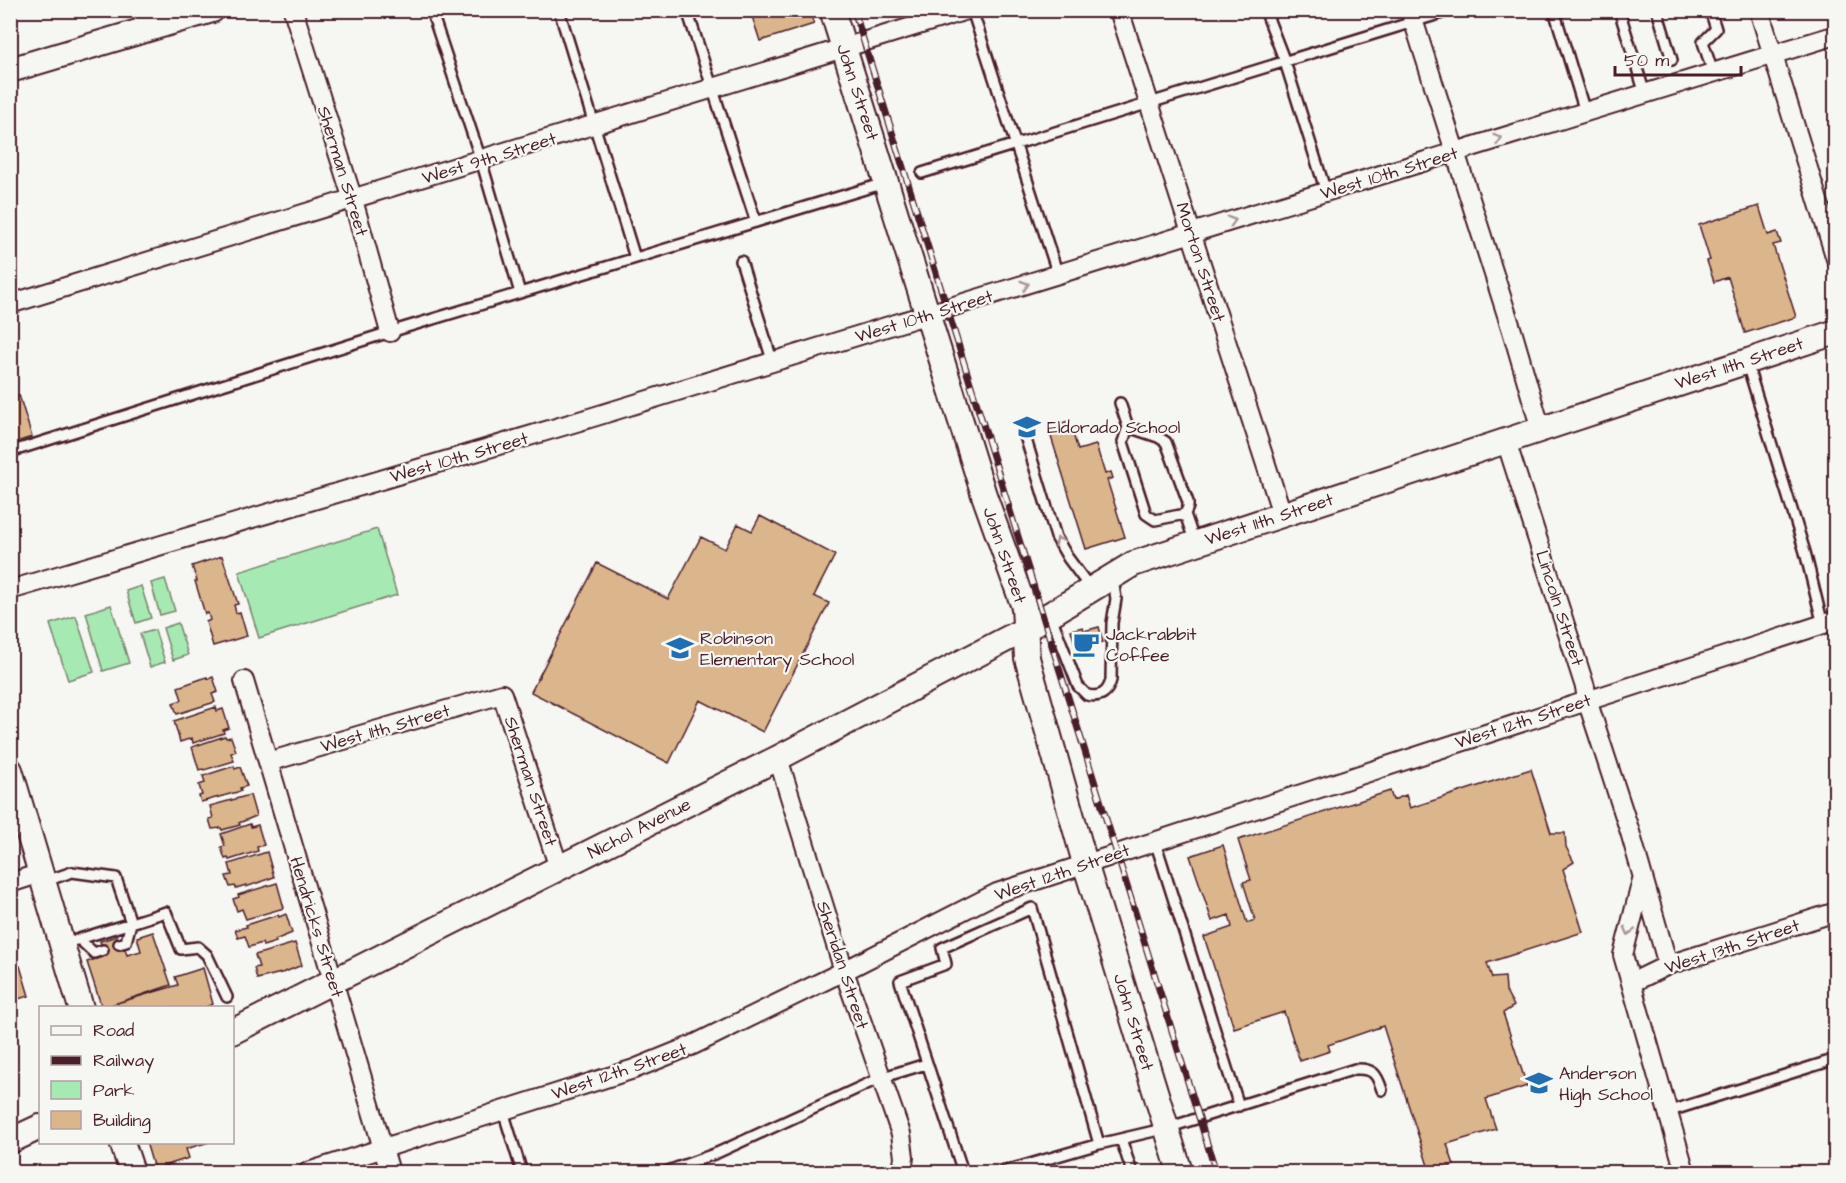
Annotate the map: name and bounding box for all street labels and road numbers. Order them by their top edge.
street label: John Street [830,41,885,144]
street label: Sherman Street [311,103,374,240]
street label: West 9th Street [419,126,560,191]
street label: West 10th Street [1317,140,1462,206]
street label: Morton Street [1169,199,1232,326]
street label: West 10th Street [852,283,997,349]
street label: West 11th Street [1672,331,1807,396]
street label: West 10th Street [387,426,532,489]
street label: West 11th Street [1202,487,1337,552]
street label: John Street [976,504,1033,607]
street label: Lincoln Street [1529,547,1590,670]
street label: West 12th Street [1452,687,1595,755]
street label: West 11th Street [317,698,454,759]
street label: Sherman Street [498,713,564,850]
street label: Nichol Avenue [583,792,695,865]
street label: West 12th Street [991,837,1134,907]
street label: Hendricks Street [283,854,350,1001]
street label: Sheridan Street [810,898,875,1033]
street label: West 13th Street [1661,913,1804,980]
street label: John Street [1107,971,1160,1074]
street label: West 12th Street [548,1036,691,1106]

